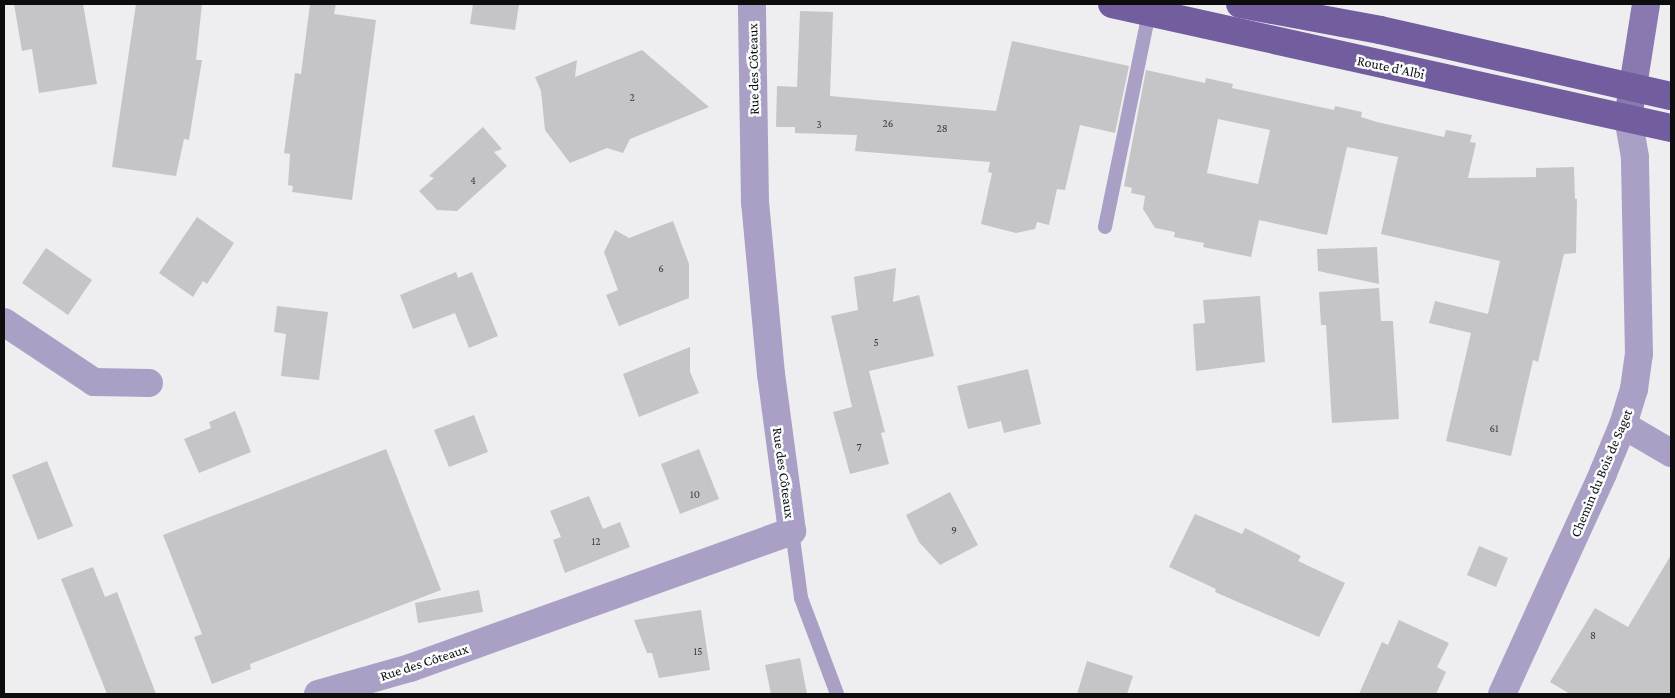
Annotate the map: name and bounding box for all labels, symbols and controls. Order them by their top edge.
street label: Rue des Côteaux [744,23,762,115]
street label: Route d'Albi [1356,52,1426,82]
house number: 2 [629,90,635,104]
house number: 26 [883,116,893,130]
house number: 3 [816,117,822,131]
house number: 28 [936,121,948,135]
house number: 4 [470,173,476,187]
house number: 6 [658,261,664,275]
house number: 5 [873,335,879,349]
street label: Chemin du Bois de Saget [1566,406,1636,540]
house number: 61 [1489,421,1499,435]
street label: Rue des Côteaux [769,426,799,520]
house number: 7 [856,440,862,454]
house number: 10 [690,487,700,501]
house number: 9 [951,523,957,537]
house number: 12 [592,534,600,548]
house number: 8 [1590,628,1596,642]
street label: Rue des Côteaux [378,640,470,684]
house number: 15 [694,644,702,658]

